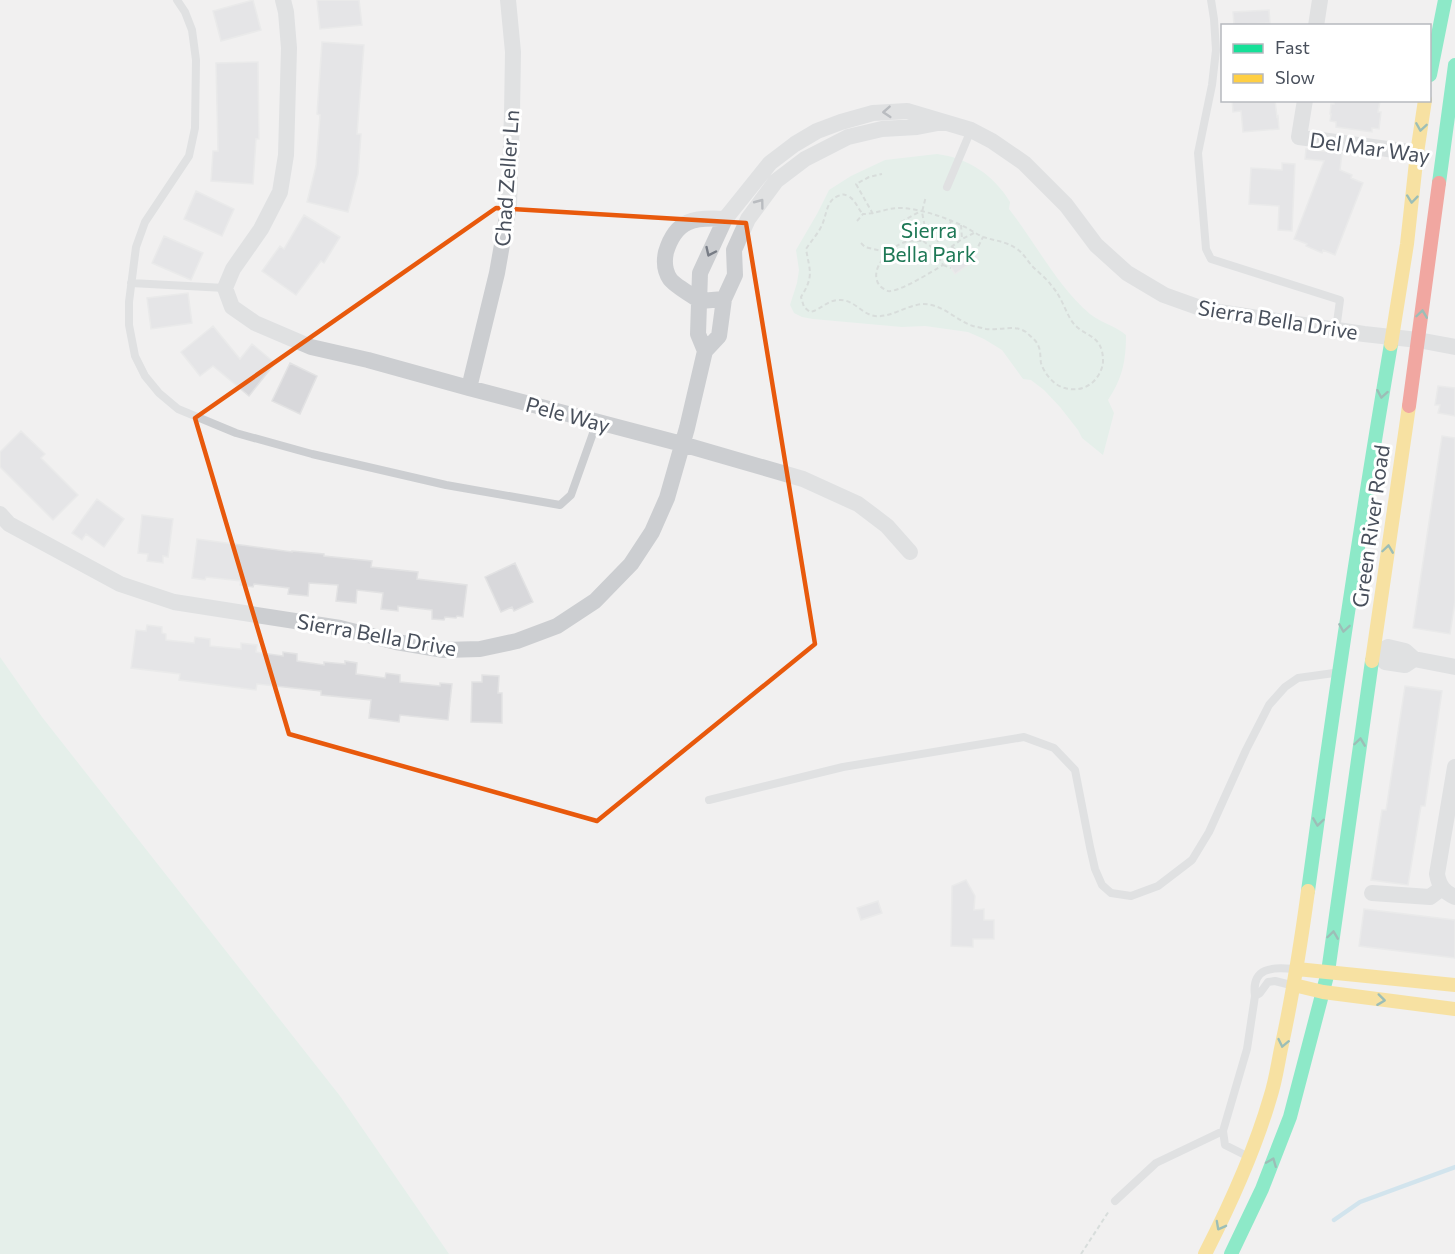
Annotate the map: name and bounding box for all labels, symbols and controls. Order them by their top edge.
legend [1221,24,1431,102]
text: Fast [1275,36,1310,58]
text: Slow [1275,66,1315,88]
one-way arrow [882,106,891,119]
street label: Chad Zeller Ln [489,109,523,247]
one-way arrow [1416,122,1428,131]
street label: Del Mar Way [1308,126,1432,168]
one-way arrow [1406,194,1419,203]
one-way arrow [752,199,763,210]
park label: Sierra Bella Park [882,217,976,266]
one-way arrow [706,245,718,256]
street label: Sierra Bella Drive [1196,294,1360,344]
one-way arrow [1415,310,1427,319]
one-way arrow [1376,389,1389,399]
street label: Pele Way [523,391,613,437]
street label: Green River Road [1346,443,1394,609]
one-way arrow [1381,544,1393,553]
street label: Sierra Bella Drive [295,608,459,660]
one-way arrow [1339,624,1351,633]
one-way arrow [1353,737,1365,746]
one-way arrow [1313,817,1325,826]
one-way arrow [1326,930,1338,939]
one-way arrow [1376,993,1385,1005]
one-way arrow [1277,1037,1290,1047]
one-way arrow [1265,1158,1277,1169]
one-way arrow [1216,1220,1227,1231]

